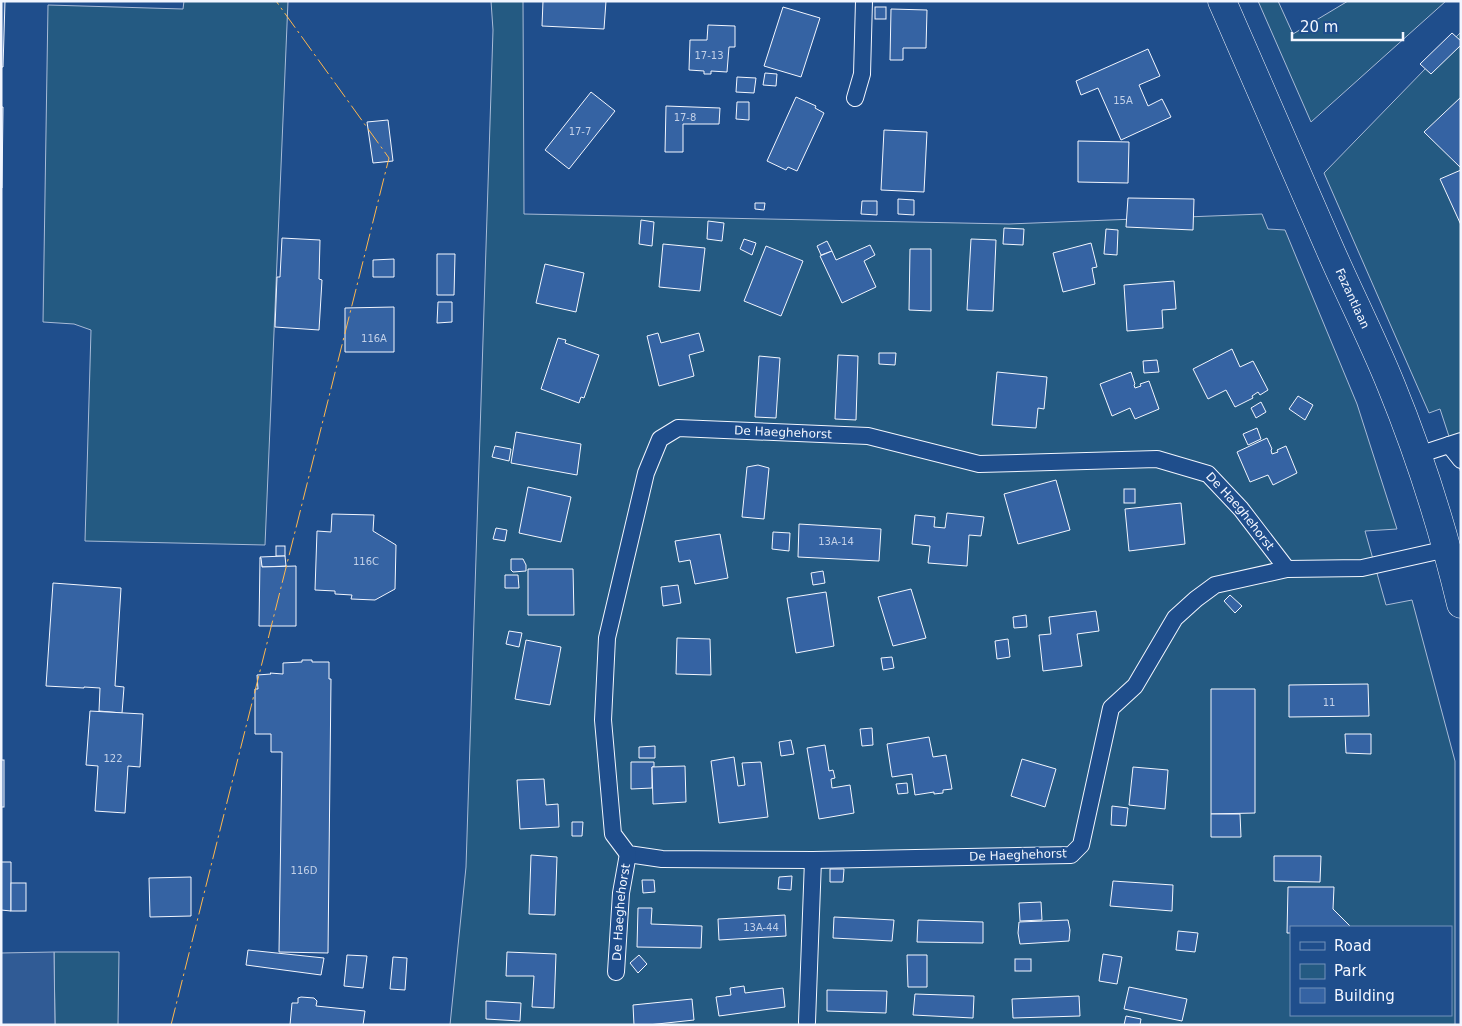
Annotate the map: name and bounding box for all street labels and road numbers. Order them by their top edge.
street label: Fazantlaan [1332,266,1372,331]
street label: De Haeghehorst [734,423,832,441]
street label: De Haeghehorst [1203,469,1277,553]
street label: De Haeghehorst [969,846,1067,864]
street label: De Haeghehorst [610,862,633,961]

